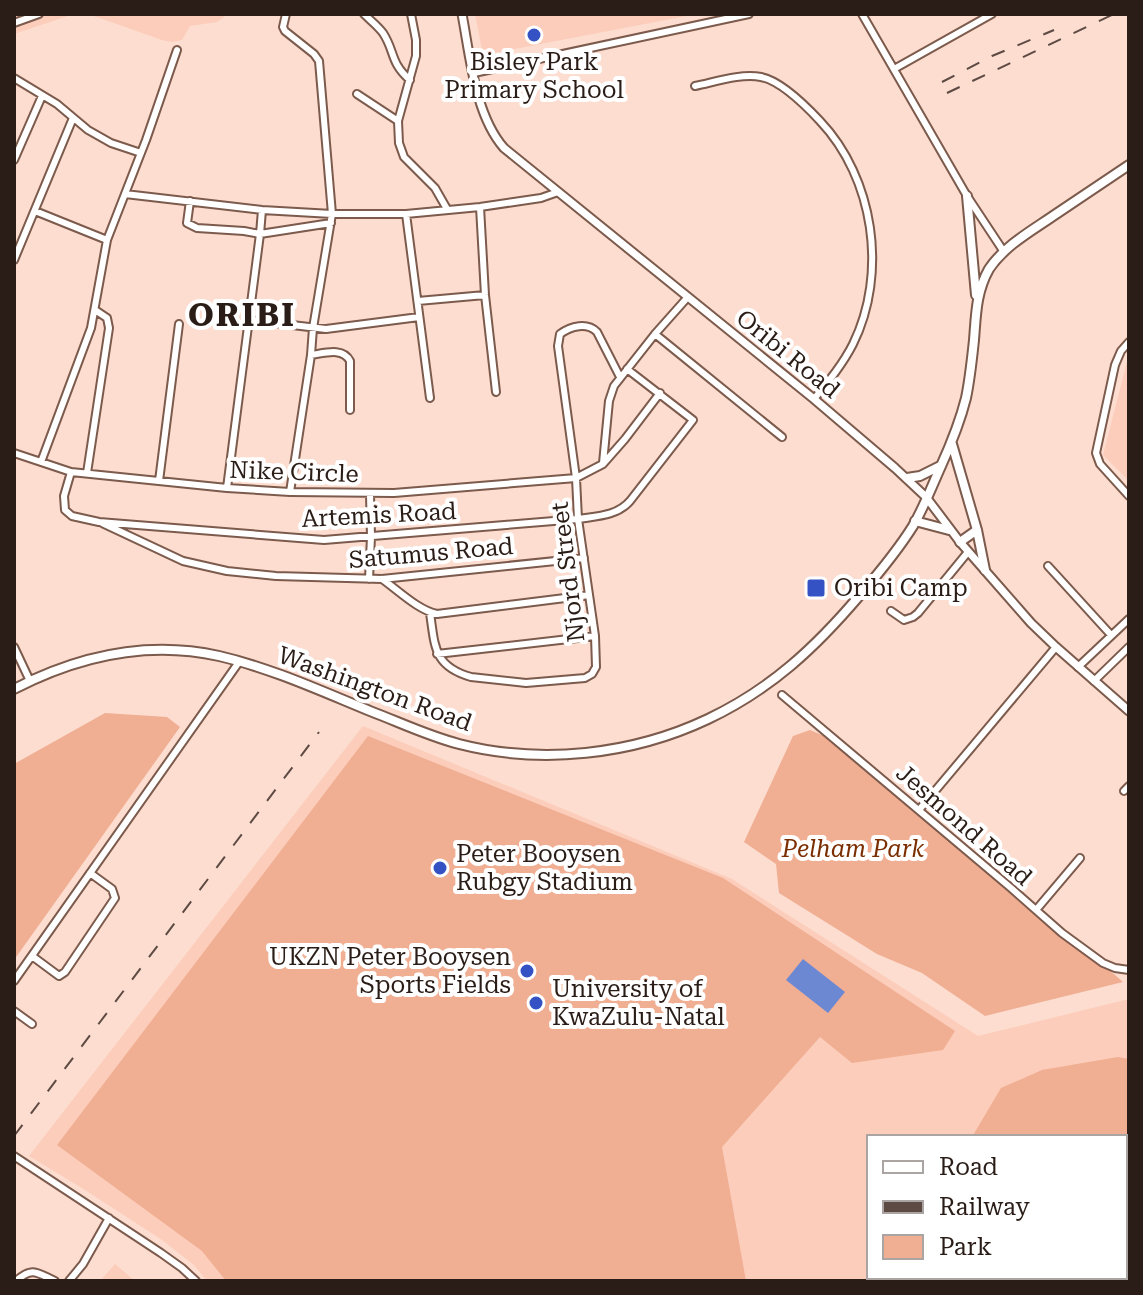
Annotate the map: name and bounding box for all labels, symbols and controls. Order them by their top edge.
marker: Bisley Park Primary School [525,26,543,44]
place label: Bisley Park Primary School [444,48,624,104]
district label: ORIBI [188,296,296,334]
street label: Oribi Road [731,304,845,404]
street label: Nike Circle [229,456,359,488]
street label: Artemis Road [301,497,457,533]
street label: Njord Street [546,500,590,644]
street label: Satumus Road [348,532,514,574]
place label: Oribi Camp [834,574,968,602]
marker: Oribi Camp [805,577,827,599]
street label: Washington Road [274,641,476,737]
street label: Jesmond Road [891,759,1037,891]
park label: Pelham Park [781,835,924,863]
place label: Peter Booysen Rubgy Stadium [456,840,633,896]
marker: Peter Booysen Rubgy Stadium [431,859,449,877]
place label: UKZN Peter Booysen Sports Fields [269,943,511,999]
marker: UKZN Peter Booysen Sports Fields [518,962,536,980]
place label: University of KwaZulu-Natal [552,975,725,1031]
marker: University of KwaZulu-Natal [527,994,545,1012]
legend [867,1135,1127,1279]
text: Road [939,1153,998,1181]
text: Railway [939,1193,1030,1221]
text: Park [939,1233,992,1261]

